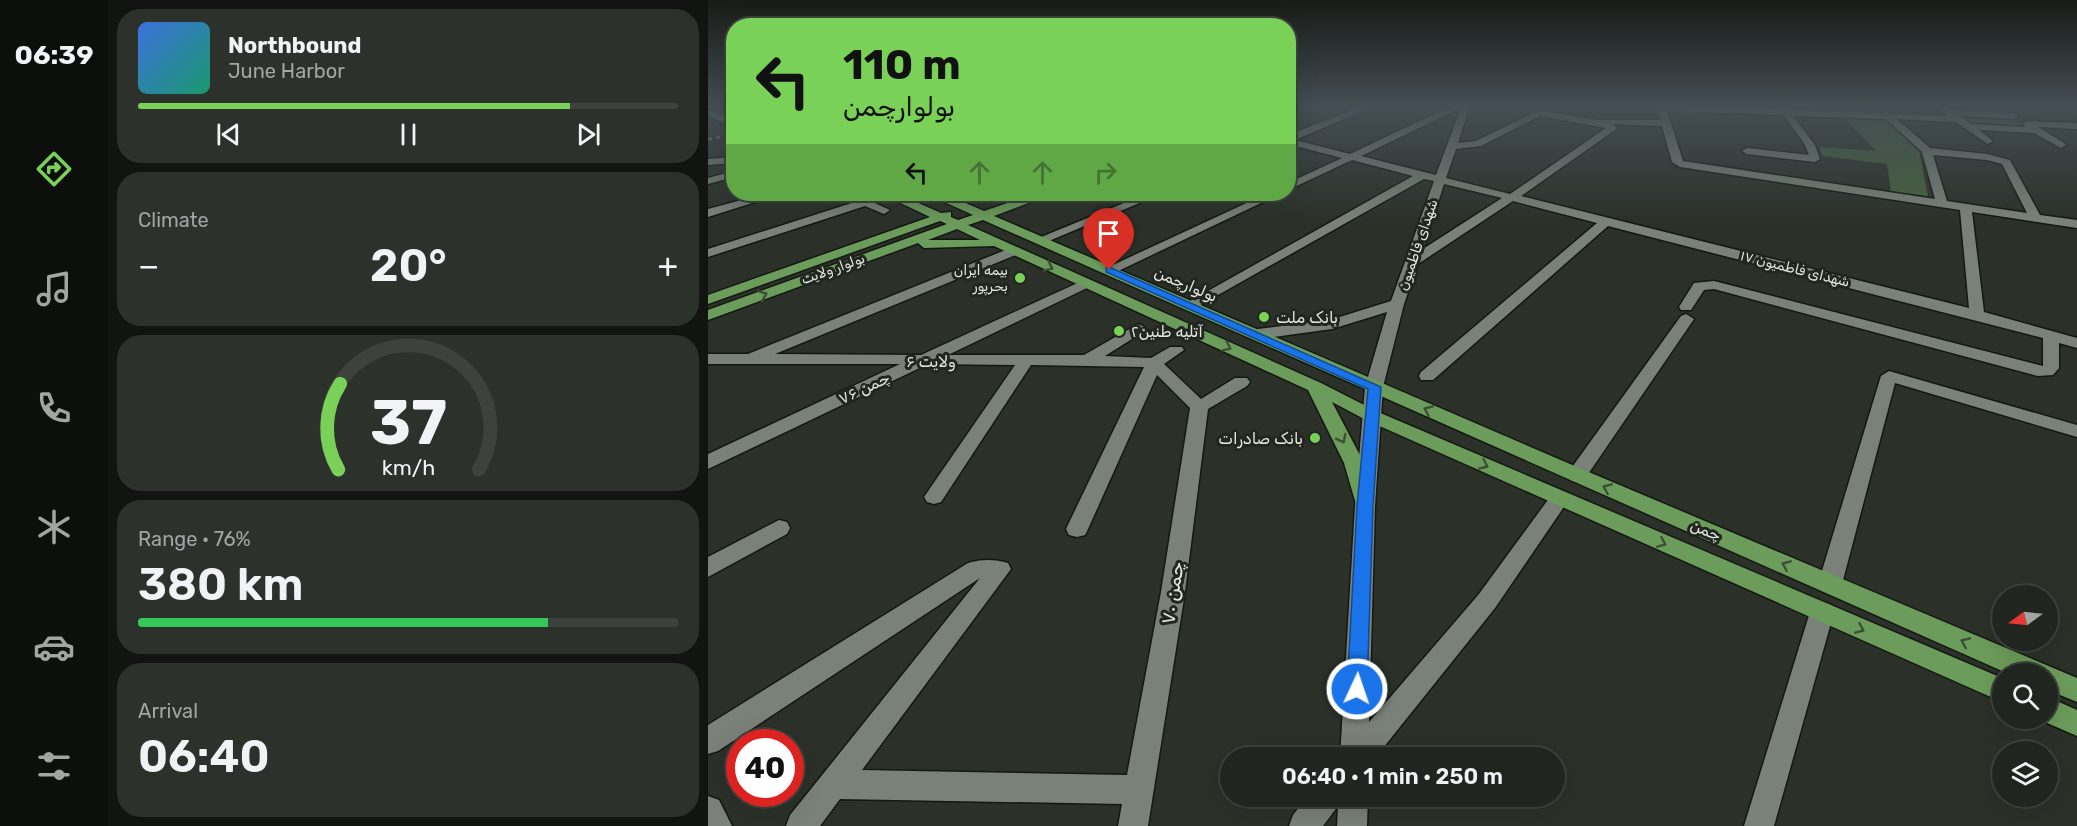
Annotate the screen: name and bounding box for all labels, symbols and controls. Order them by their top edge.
text: Northbound [228,32,361,59]
text: 06:39 [15,39,93,71]
text: 110 m [843,40,961,90]
icon: left [744,42,822,120]
text: June Harbor [228,59,345,83]
text: بولوارچمن [843,91,955,123]
icon: previous [212,118,245,151]
icon: pause [392,118,425,151]
icon: next [572,118,605,151]
icon: directions [33,148,75,190]
icon: left [900,156,933,189]
icon: ahead [963,156,996,189]
icon: ahead [1026,156,1059,189]
icon: right [1089,156,1122,189]
street label: شهدای فاطمیون [1394,197,1442,293]
text: Climate [138,208,209,232]
pin [1083,208,1134,270]
icon: arrive [1092,217,1125,250]
text: 20° [370,239,447,292]
text: − [138,246,159,285]
text: + [657,246,678,285]
street label: شهدای فاطمیون ۱۷ [1739,247,1851,291]
street label: بولوار ولایت [799,250,867,288]
one-way arrow [1042,260,1053,272]
place label: بيمه ايران بحرپور [954,262,1008,296]
street label: بولوارچمن [1151,262,1220,307]
icon: music [33,268,75,310]
marker: بيمه ايران بحرپور [1013,271,1027,285]
one-way arrow [757,289,768,302]
place label: بانک ملت [1276,308,1338,327]
marker: بانک ملت [1257,310,1271,324]
place label: آتلیه طنین۲ [1131,322,1203,341]
marker: آتلیه طنین۲ [1112,324,1126,338]
one-way arrow [1220,340,1231,352]
street label: ولایت ۶ [906,352,956,372]
street label: چمن ۷۶ [835,368,893,408]
text: 37 [370,386,446,460]
icon: phone [33,387,75,429]
one-way arrow [1423,405,1434,417]
place label: بانک صادرات [1218,429,1303,449]
marker: بانک صادرات [1308,431,1322,445]
one-way arrow [1335,433,1346,444]
text: km/h [381,455,435,480]
one-way arrow [1477,458,1488,470]
one-way arrow [1602,483,1613,495]
icon: climate [33,506,75,548]
street label: چمن [1688,515,1724,545]
text: Range · 76% [138,527,251,551]
one-way arrow [1656,535,1667,547]
text: 380 km [138,558,303,611]
street label: چمن ۷۰ [1155,560,1189,626]
one-way arrow [1782,560,1793,572]
north arrow [1992,585,2058,651]
map controls [1992,585,2058,807]
one-way arrow [1854,622,1865,634]
icon: car [33,626,75,668]
one-way arrow [1961,637,1972,649]
position arrow [1325,657,1389,721]
button: search [1992,663,2058,729]
text: Arrival [138,699,198,723]
speed limit sign: 40 [726,729,804,807]
text: 06:40 [138,730,270,783]
button: layers [1992,741,2058,807]
icon: filters [33,745,75,787]
text: 06:40 · 1 min · 250 m [1282,763,1503,790]

